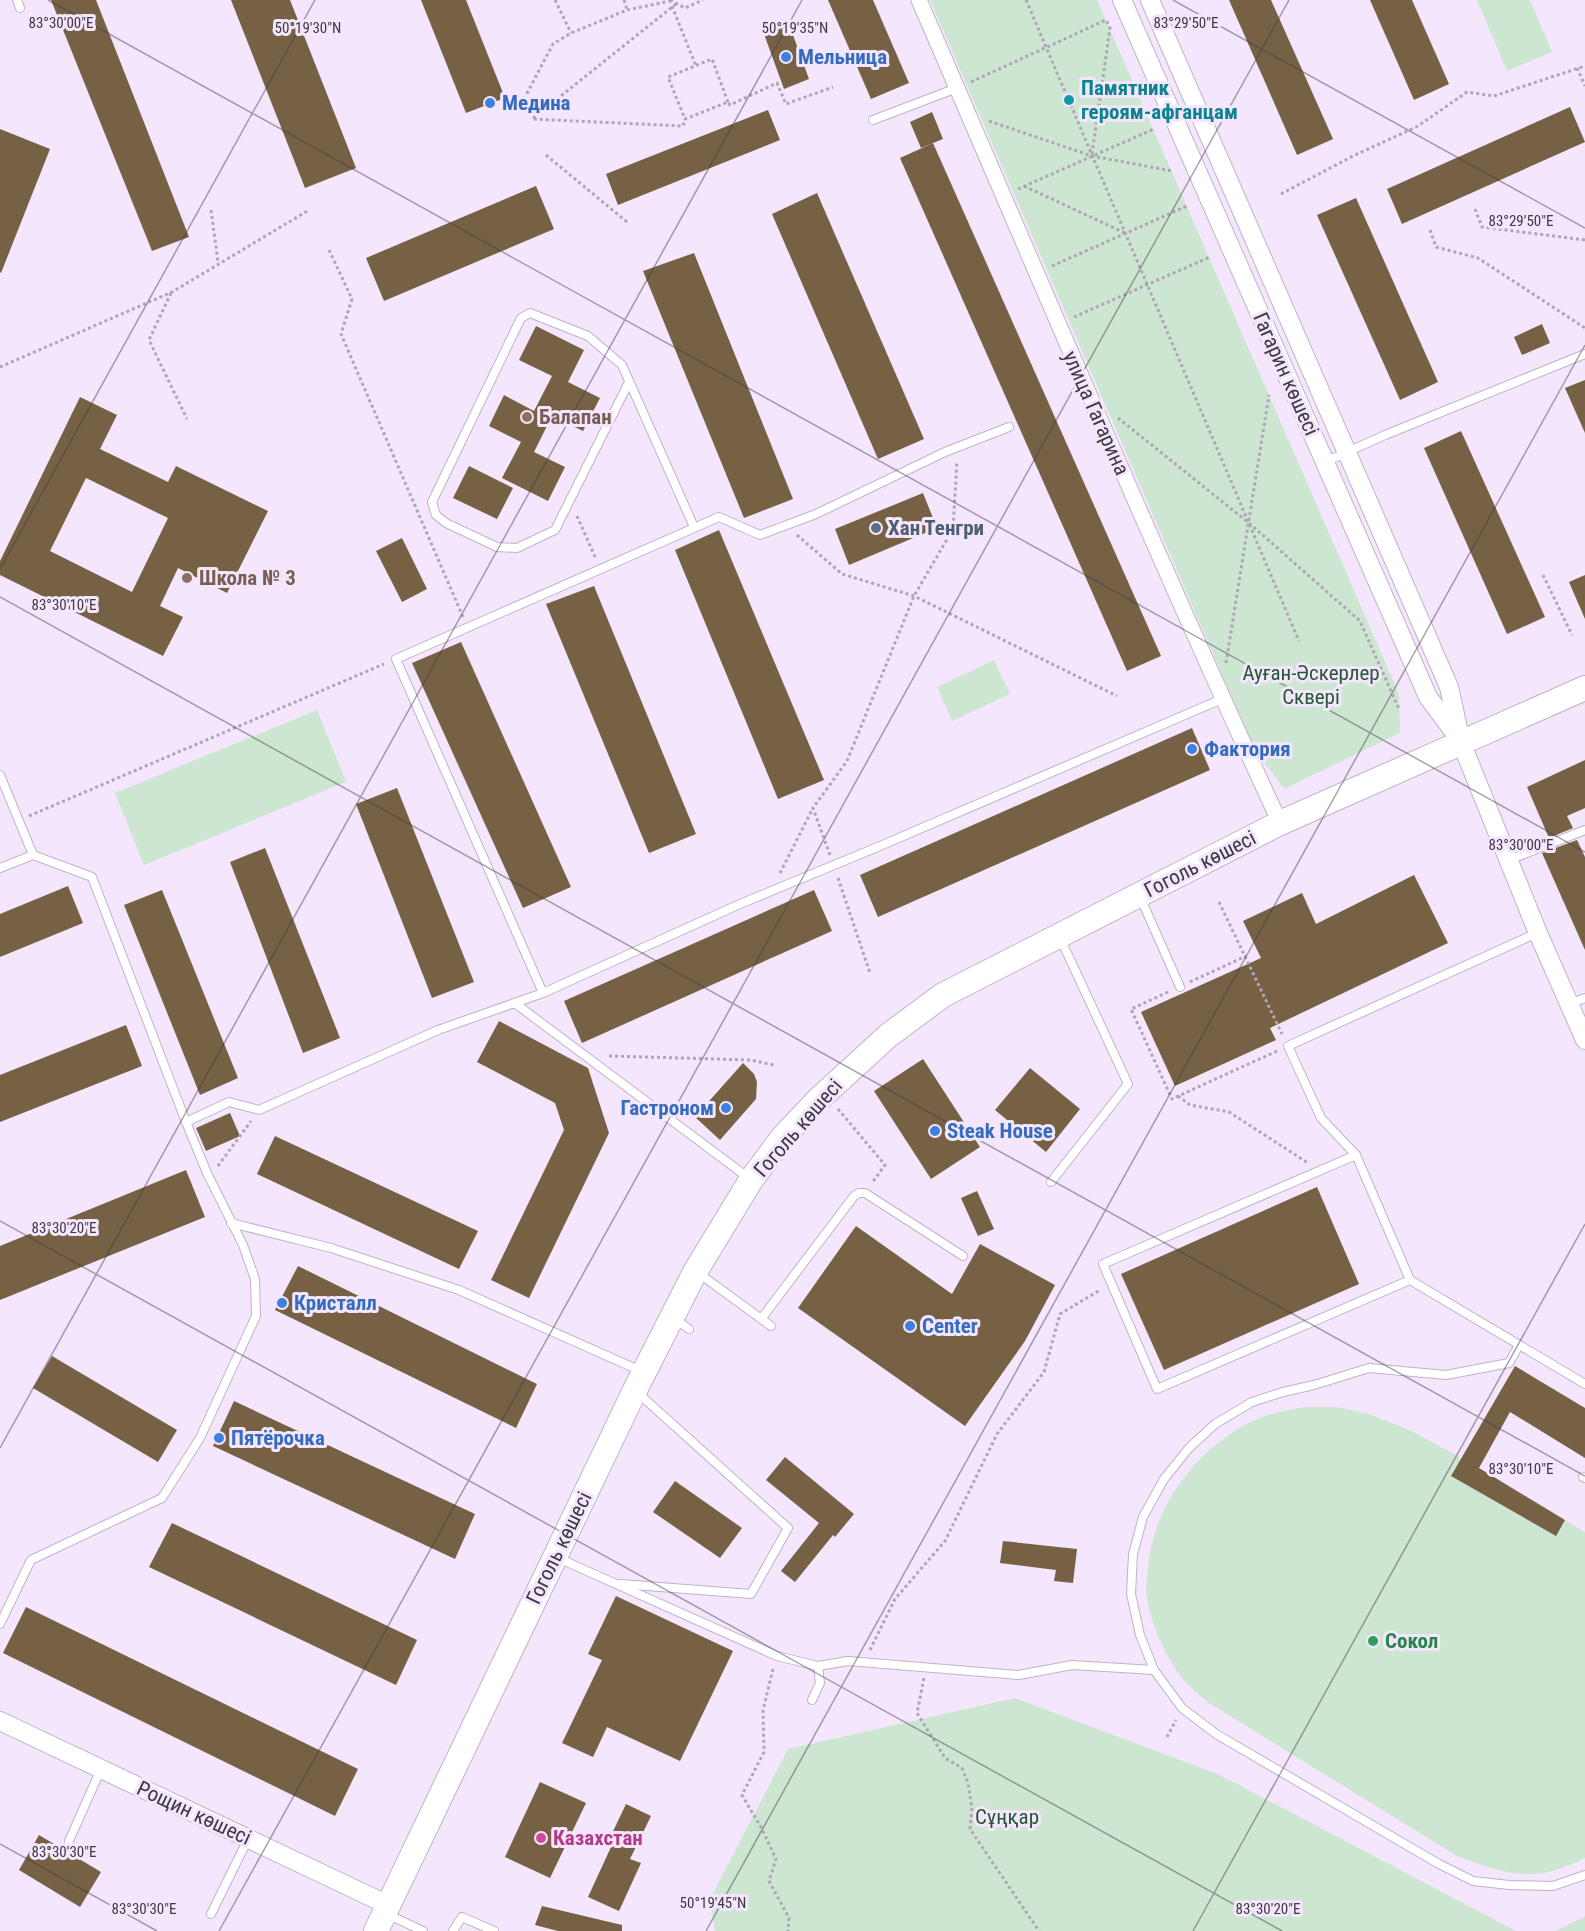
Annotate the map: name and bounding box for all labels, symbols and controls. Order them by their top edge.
text: 83°30'00"E [29,14,93,32]
text: 83°29'50"E [1154,14,1218,32]
text: 50°19'30"N [275,19,341,37]
text: 50°19'35"N [762,19,828,37]
place label: Мельница [798,45,887,69]
marker: Мельница [779,50,793,64]
place label: Памятник героям-афганцам [1081,76,1238,124]
place label: Медина [502,91,571,115]
marker: Памятник героям-афганцам [1062,93,1076,107]
marker: Медина [483,96,497,110]
text: 83°29'50"E [1489,212,1553,230]
street label: Гагарин көшесі [1248,309,1324,439]
street label: улица Гагарина [1058,347,1134,479]
place label: Балапан [539,405,612,429]
marker: Балапан [520,410,534,424]
place label: Хан Тенгри [888,516,984,540]
marker: Хан Тенгри [869,521,883,535]
place label: Школа № 3 [199,566,296,590]
marker: Школа № 3 [180,571,194,585]
text: 83°30'10"E [32,596,96,614]
park label: Ауған-Әскерлер Сквері [1242,661,1380,709]
place label: Фактория [1204,737,1291,761]
marker: Фактория [1185,742,1199,756]
street label: Гоголь көшесі [1140,826,1260,902]
text: 83°30'00"E [1489,836,1553,854]
street label: Гоголь көшесі [749,1074,847,1182]
place label: Гастроном [621,1096,714,1120]
marker: Гастроном [719,1101,733,1115]
place label: Steak House [947,1119,1053,1143]
marker: Steak House [928,1124,942,1138]
text: 83°30'20"E [32,1219,96,1237]
place label: Кристалл [294,1291,377,1315]
marker: Кристалл [275,1296,289,1310]
place label: Center [922,1314,978,1338]
marker: Center [903,1319,917,1333]
place label: Пятёрочка [231,1426,325,1450]
marker: Пятёрочка [212,1431,226,1445]
text: 83°30'10"E [1489,1460,1553,1478]
street label: Гоголь көшесі [521,1488,597,1608]
place label: Сокол [1385,1629,1438,1653]
marker: Сокол [1366,1634,1380,1648]
street label: Рощин көшесі [133,1776,255,1850]
park label: Сұңқар [975,1805,1039,1829]
place label: Казахстан [553,1826,643,1850]
marker: Казахстан [534,1831,548,1845]
text: 83°30'30"E [32,1843,96,1861]
text: 50°19'45"N [680,1894,746,1912]
text: 83°30'30"E [112,1900,176,1918]
text: 83°30'20"E [1236,1900,1300,1918]

